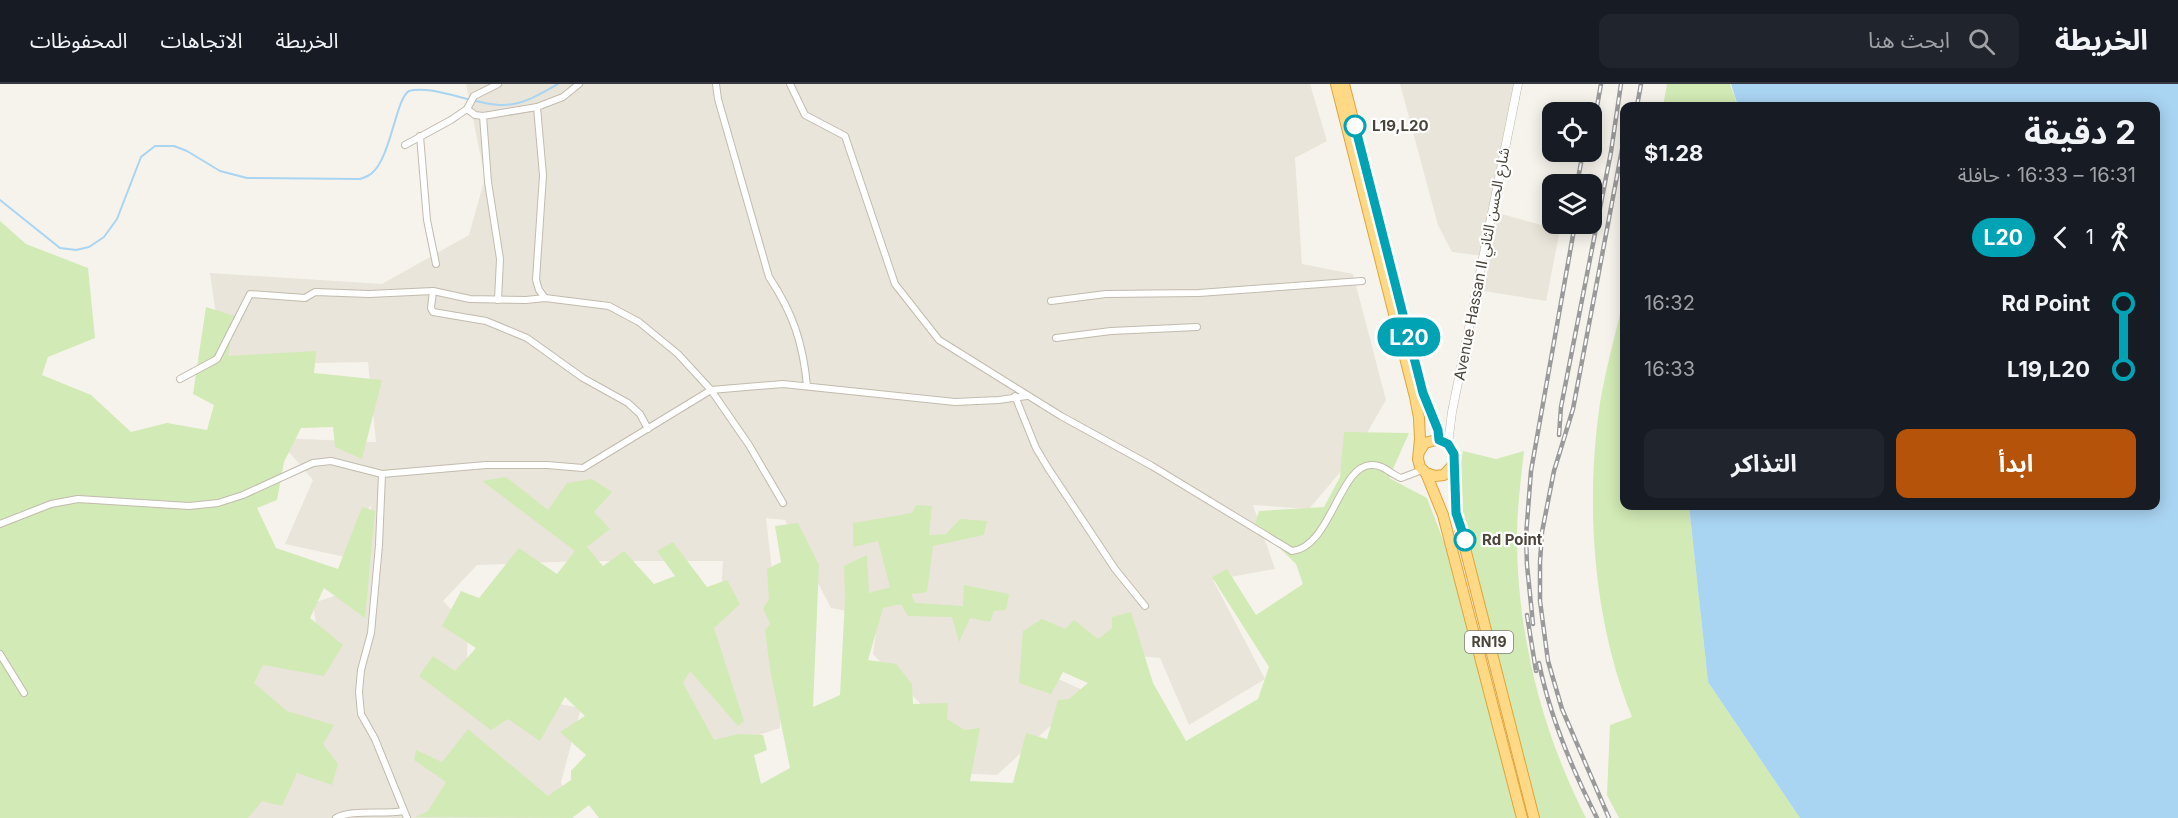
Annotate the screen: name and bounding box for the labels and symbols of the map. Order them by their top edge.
marker: L19,L20 [1344,115,1366,137]
place label: L19,L20 [1372,116,1429,135]
street label: Avenue Hassan II شارع الحسن الثاني [1450,146,1516,383]
line badge: L20 [1374,318,1444,356]
marker: Rd Point [1454,529,1476,551]
place label: Rd Point [1482,530,1543,549]
road number: RN19 [1465,631,1513,653]

